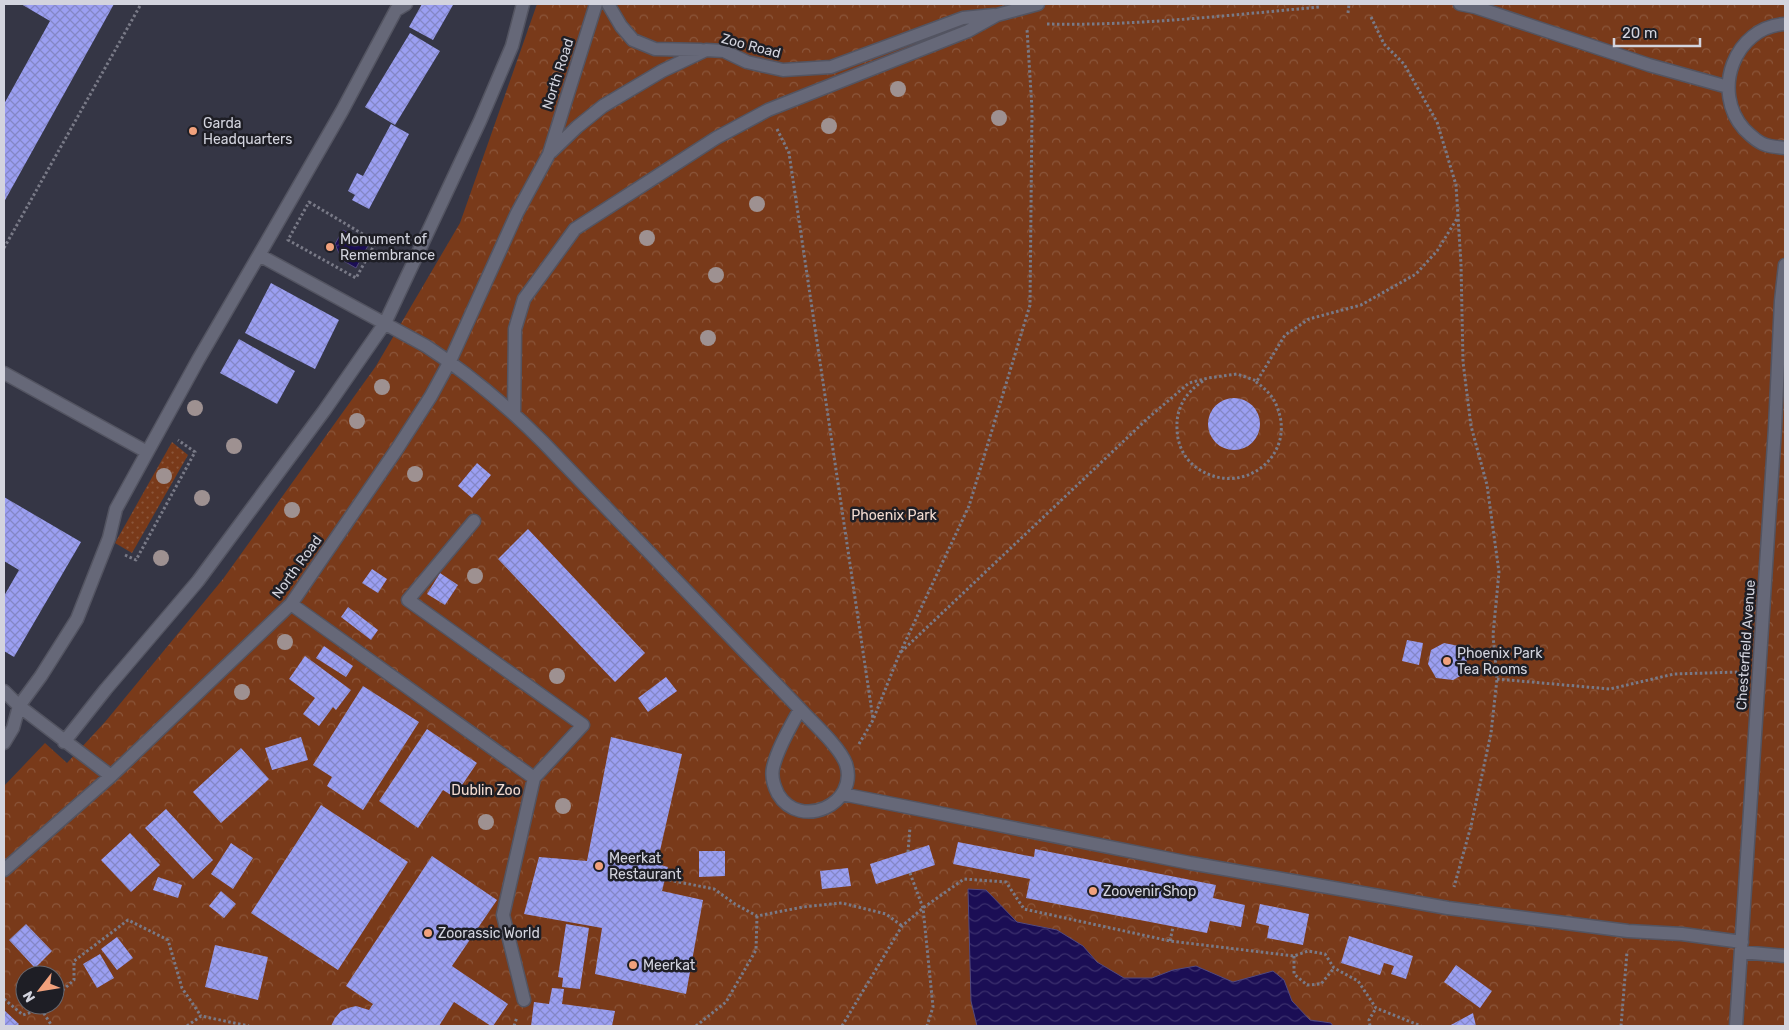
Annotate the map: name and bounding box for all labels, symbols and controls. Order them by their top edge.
scale bar [1614,15,1700,47]
text: 20 m [1622,24,1657,42]
street label: Zoo Road [719,30,783,62]
street label: North Road [539,36,577,112]
place label: Garda Headquarters [203,115,293,148]
marker: Garda Headquarters [187,125,199,137]
place label: Monument of Remembrance [340,231,435,264]
marker: Monument of Remembrance [324,241,336,253]
park label: Phoenix Park [851,507,937,524]
street label: North Road [268,532,326,602]
street label: Chesterfield Avenue [1733,579,1759,711]
place label: Phoenix Park Tea Rooms [1457,645,1543,678]
marker: Phoenix Park Tea Rooms [1441,655,1453,667]
park label: Dublin Zoo [451,782,521,799]
place label: Meerkat Restaurant [609,850,682,883]
marker: Meerkat Restaurant [593,860,605,872]
place label: Zoovenir Shop [1103,883,1196,900]
marker: Zoovenir Shop [1087,885,1099,897]
place label: Zoorassic World [438,925,540,942]
marker: Zoorassic World [422,927,434,939]
place label: Meerkat [643,957,696,974]
marker: Meerkat [627,959,639,971]
north arrow [15,965,65,1015]
text: N [19,988,39,1005]

